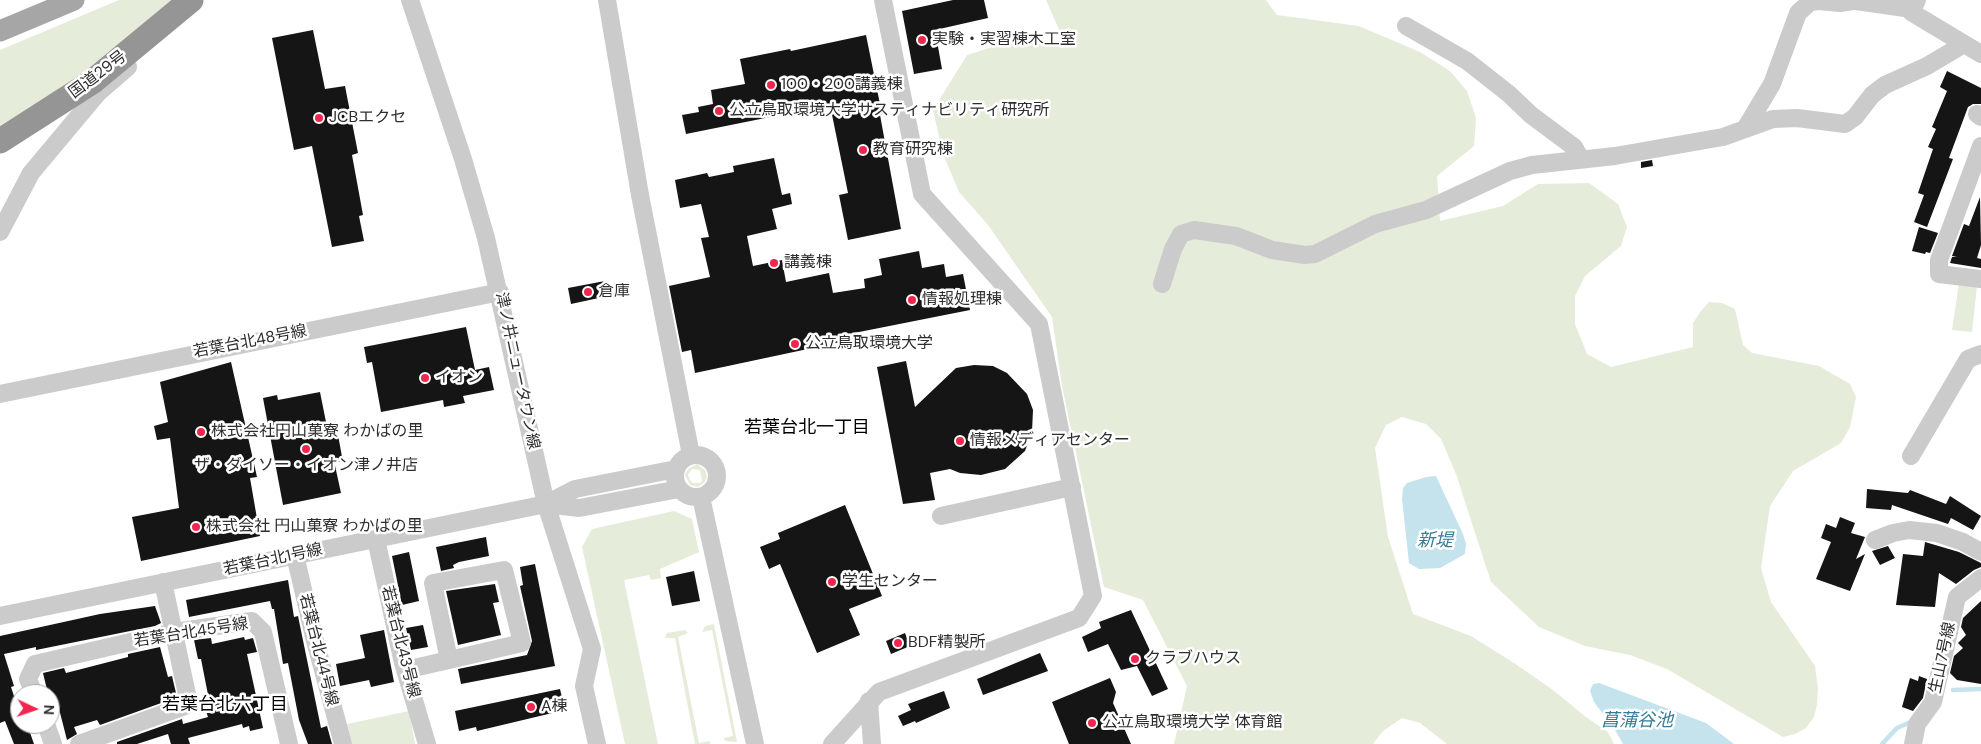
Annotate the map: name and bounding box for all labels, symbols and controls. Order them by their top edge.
place label: 実験・実習棟木工室 [932,30,1076,50]
marker: 実験・実習棟木工室 [916,34,928,46]
street label: 国道29号 [65,47,131,103]
place label: 100・200講義棟 [781,75,903,95]
marker: 100・200講義棟 [765,79,777,91]
place label: 公立鳥取環境大学サスティナビリティ研究所 [729,101,1049,121]
marker: 公立鳥取環境大学サスティナビリティ研究所 [713,105,725,117]
place label: JCBエクセ [329,108,406,128]
marker: JCBエクセ [313,112,325,124]
place label: 教育研究棟 [873,140,953,160]
marker: 教育研究棟 [857,144,869,156]
place label: 講義棟 [784,253,832,273]
marker: 講義棟 [768,257,780,269]
place label: 倉庫 [598,282,630,302]
marker: 倉庫 [582,286,594,298]
place label: 情報処理棟 [922,290,1002,310]
street label: 津ノ井ニュータウン線 [491,291,543,451]
marker: 情報処理棟 [906,294,918,306]
street label: 若葉台北48号線 [192,322,308,362]
place label: 公立鳥取環境大学 [805,334,933,354]
marker: 公立鳥取環境大学 [789,338,801,350]
place label: イオン [435,368,483,388]
marker: イオン [419,372,431,384]
district label: 若葉台北一丁目 [744,417,870,439]
place label: 株式会社円山菓寮 わかばの里 [211,422,423,442]
marker: 株式会社円山菓寮 わかばの里 [195,426,207,438]
place label: 情報メディアセンター [970,431,1130,451]
marker: 情報メディアセンター [954,435,966,447]
marker: ザ・ダイソー・イオン津ノ井店 [300,443,312,455]
place label: ザ・ダイソー・イオン津ノ井店 [194,456,418,476]
place label: 株式会社 円山菓寮 わかばの里 [206,517,423,537]
marker: 株式会社 円山菓寮 わかばの里 [190,521,202,533]
water label: 新堤 [1417,530,1453,552]
street label: 若葉台北1号線 [222,540,324,580]
place label: 学生センター [842,572,938,592]
marker: 学生センター [826,576,838,588]
street label: 若葉台北43号線 [377,584,423,700]
street label: 若葉台北44号線 [295,592,341,708]
street label: 若葉台北45号線 [132,614,250,652]
street label: 生山7号線 [1926,621,1960,695]
place label: BDF精製所 [908,633,985,653]
marker: BDF精製所 [892,637,904,649]
place label: クラブハウス [1145,649,1241,669]
marker: クラブハウス [1129,653,1141,665]
north arrow [10,684,60,734]
district label: 若葉台北六丁目 [162,694,288,716]
place label: A棟 [541,697,568,717]
marker: A棟 [525,701,537,713]
text: N [40,704,58,715]
water label: 菖蒲谷池 [1601,710,1673,732]
place label: 公立鳥取環境大学 体育館 [1102,713,1282,733]
marker: 公立鳥取環境大学 体育館 [1086,717,1098,729]

